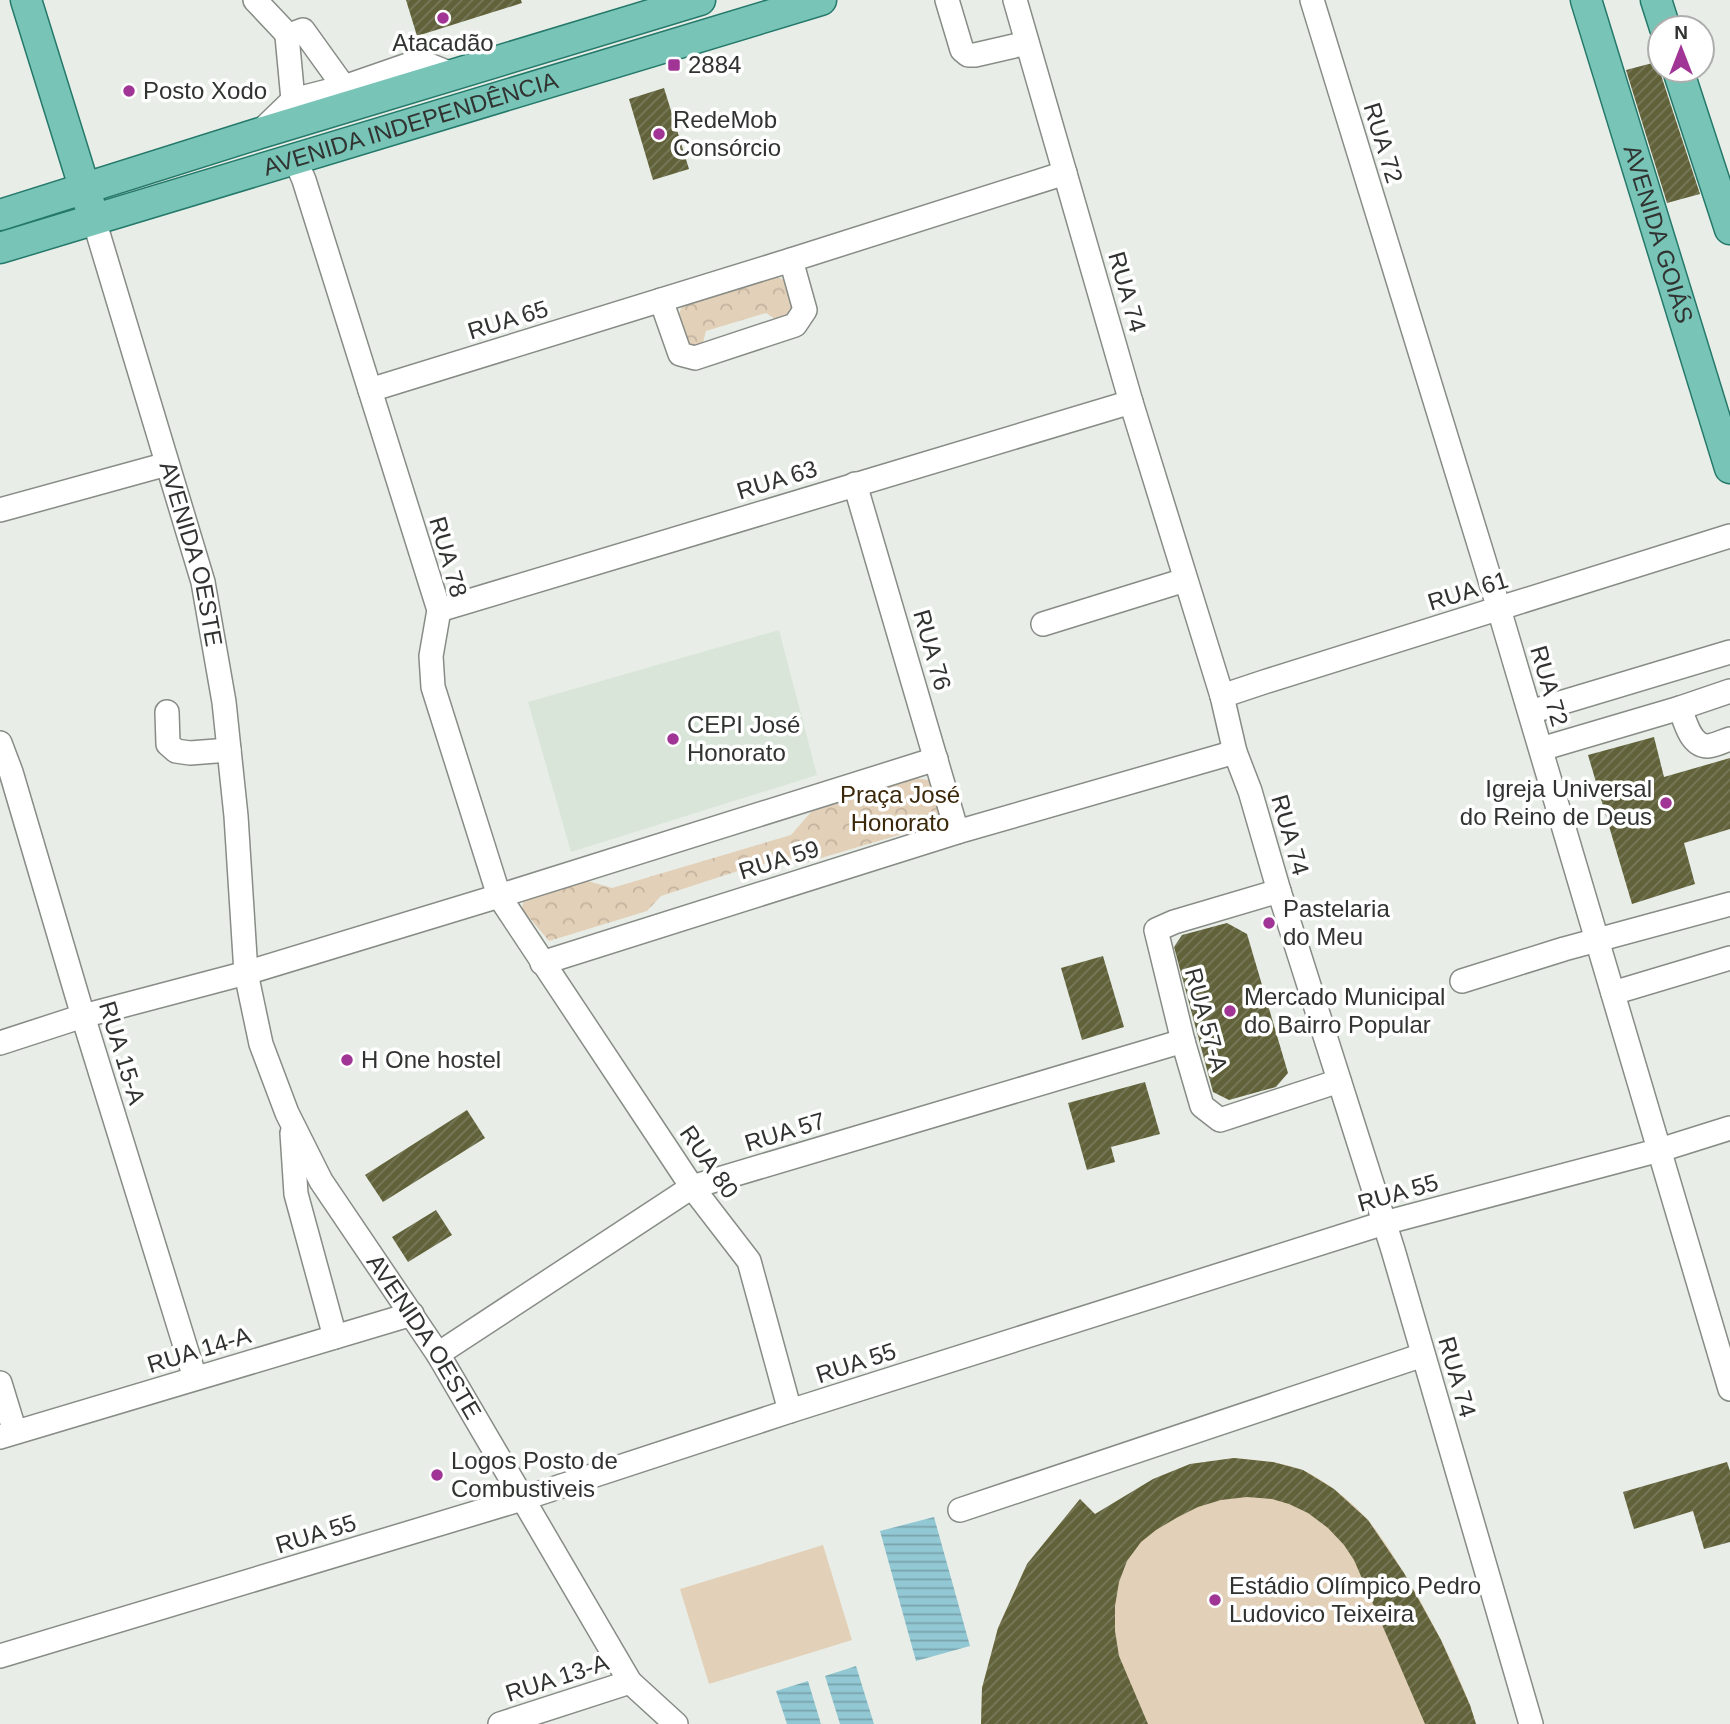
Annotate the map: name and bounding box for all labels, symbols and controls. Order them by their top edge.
marker: Atacadão [435,10,451,26]
north arrow [1646,14,1716,84]
text: N [1674,22,1688,43]
place label: Atacadão [392,29,494,56]
place label: 2884 [688,51,741,78]
marker: 2884 [666,57,682,73]
street label: AVENIDA INDEPENDÊNCIA [260,66,561,181]
place label: Posto Xodo [143,77,267,104]
marker: Posto Xodo [121,83,137,99]
street label: RUA 72 [1358,99,1408,186]
place label: RedeMob Consórcio [673,106,781,161]
marker: RedeMob Consórcio [651,126,667,142]
street label: AVENIDA GOIÁS [1618,142,1699,326]
street label: RUA 74 [1103,248,1152,335]
street label: RUA 65 [464,295,551,345]
street label: RUA 63 [733,455,820,505]
street label: AVENIDA OESTE [154,458,228,648]
street label: RUA 78 [424,513,473,600]
street label: RUA 61 [1424,566,1511,616]
street label: RUA 76 [908,606,957,693]
street label: RUA 72 [1525,642,1574,729]
place label: CEPI José Honorato [687,711,800,766]
marker: CEPI José Honorato [665,731,681,747]
place label: Igreja Universal do Reino de Deus [1460,775,1652,830]
park label: Praça José Honorato [840,781,960,836]
street label: RUA 74 [1266,791,1315,878]
marker: Igreja Universal do Reino de Deus [1658,795,1674,811]
street label: RUA 59 [735,835,822,885]
place label: Pastelaria do Meu [1283,895,1390,950]
marker: Pastelaria do Meu [1261,915,1277,931]
street label: RUA 57-A [1180,965,1233,1075]
place label: Mercado Municipal do Bairro Popular [1244,983,1445,1038]
street label: RUA 15-A [94,998,151,1108]
marker: Mercado Municipal do Bairro Popular [1222,1003,1238,1019]
place label: H One hostel [361,1046,501,1073]
marker: H One hostel [339,1052,355,1068]
street label: RUA 57 [741,1107,828,1157]
street label: RUA 80 [675,1120,744,1203]
street label: RUA 55 [1354,1168,1441,1217]
street label: AVENIDA OESTE [362,1249,487,1424]
street label: RUA 14-A [144,1321,254,1378]
street label: RUA 74 [1433,1333,1482,1420]
street label: RUA 55 [812,1337,899,1388]
place label: Logos Posto de Combustiveis [451,1447,618,1502]
marker: Logos Posto de Combustiveis [429,1467,445,1483]
street label: RUA 55 [272,1509,359,1559]
place label: Estádio Olímpico Pedro Ludovico Teixeira [1229,1572,1481,1627]
marker: Estádio Olímpico Pedro Ludovico Teixeira [1207,1592,1223,1608]
street label: RUA 13-A [502,1648,612,1707]

